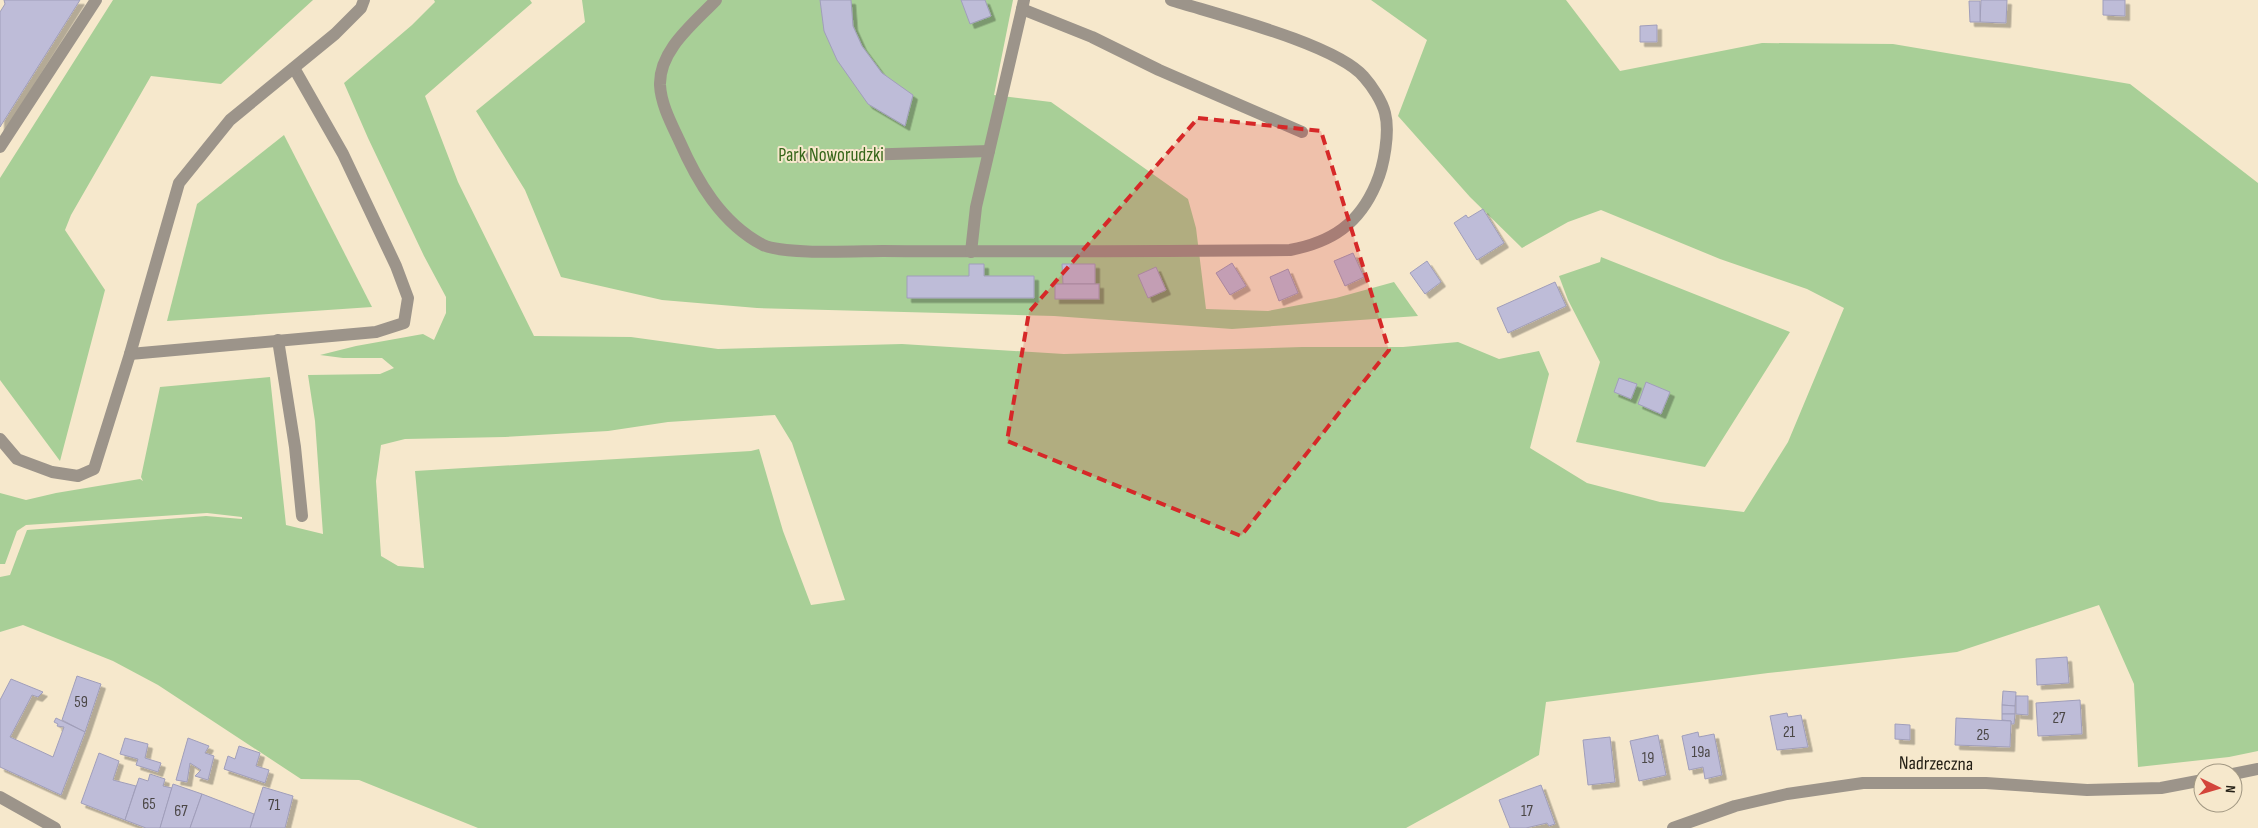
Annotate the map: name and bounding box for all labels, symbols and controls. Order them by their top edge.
park label: Park Noworudzki [778,144,884,167]
house number: 59 [74,693,88,712]
house number: 27 [2052,709,2066,728]
house number: 21 [1783,723,1796,742]
house number: 25 [1976,726,1990,745]
house number: 19a [1692,743,1710,762]
house number: 19 [1642,749,1654,768]
street label: Nadrzeczna [1899,752,1973,776]
north arrow [2193,763,2243,813]
text: N [2222,785,2239,794]
house number: 65 [142,795,156,814]
house number: 71 [268,796,280,815]
house number: 67 [174,802,188,821]
house number: 17 [1521,802,1534,821]

